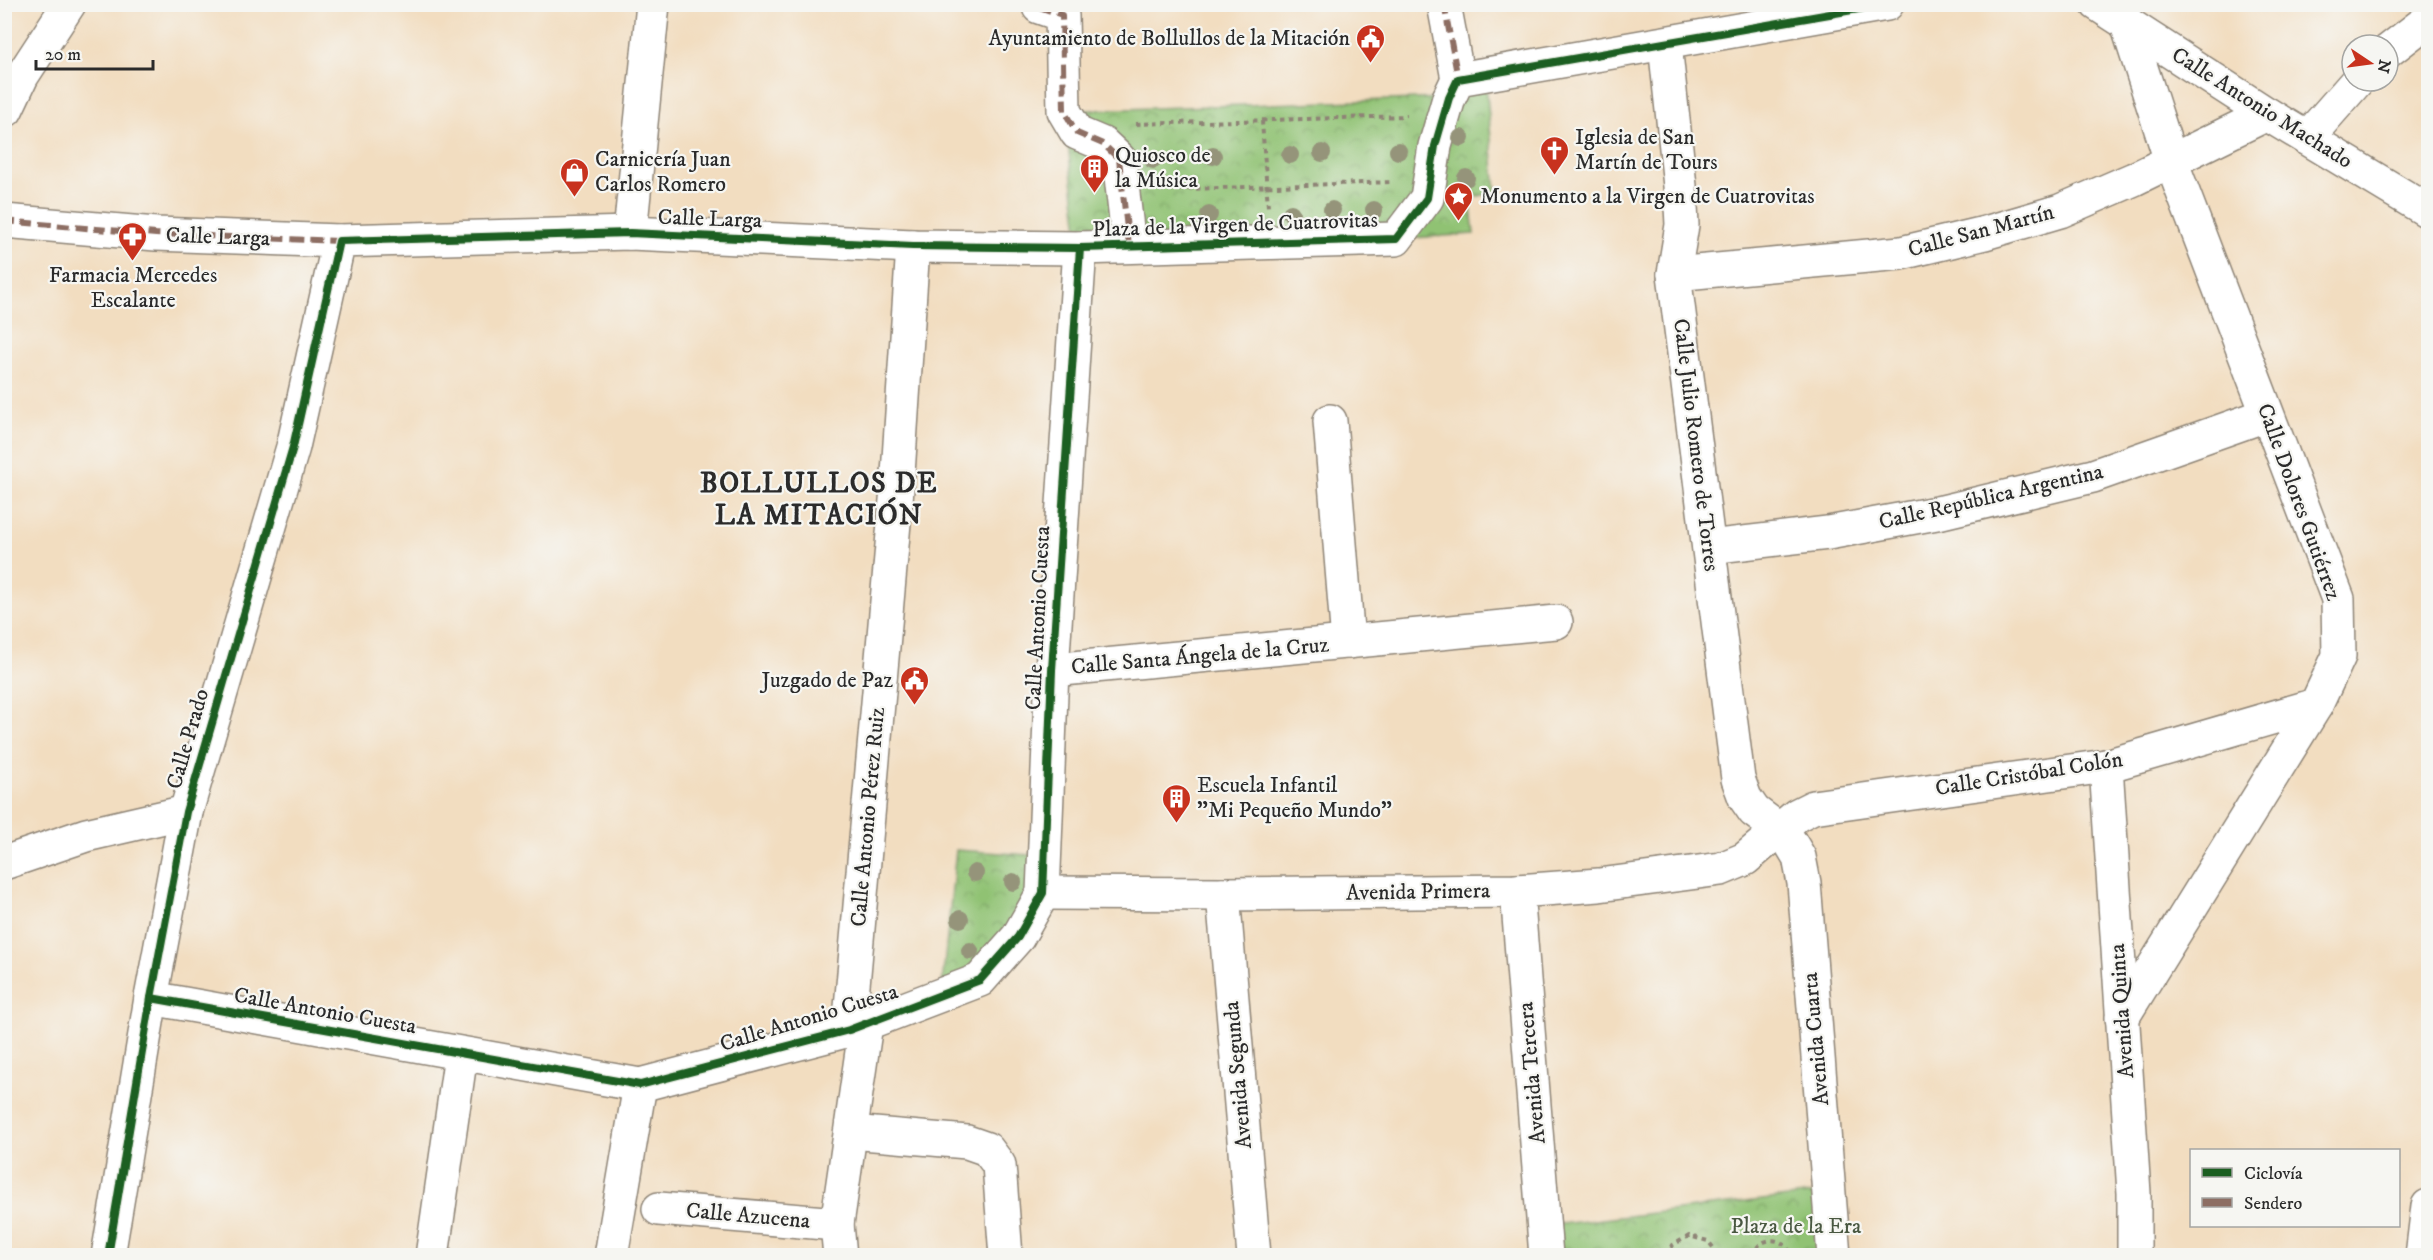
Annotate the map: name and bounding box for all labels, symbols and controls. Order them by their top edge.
public building icon: Ayuntamiento de Bollullos de la Mitación [1355,22,1387,64]
place label: Ayuntamiento de Bollullos de la Mitación [989,25,1351,52]
scale bar [36,33,153,71]
north arrow [2340,33,2400,93]
street label: Calle Antonio Machado [2167,41,2357,175]
text: 20 m [45,44,81,66]
text: N [2372,57,2395,75]
place label: Iglesia de San Martín de Tours [1575,124,1718,176]
church icon: Iglesia de San Martín de Tours [1538,134,1570,176]
place label: Quiosco de la Música [1115,142,1211,194]
place label: Carnicería Juan Carlos Romero [595,146,731,198]
building icon: Quiosco de la Música [1078,152,1110,194]
shop icon: Carnicería Juan Carlos Romero [558,156,590,198]
place icon: Monumento a la Virgen de Cuatrovitas [1443,180,1475,222]
place label: Monumento a la Virgen de Cuatrovitas [1480,183,1815,210]
street label: Calle San Martín [1905,198,2057,263]
street label: Calle Larga [657,204,763,234]
street label: Plaza de la Virgen de Cuatrovitas [1092,207,1378,243]
pharmacy icon: Farmacia Mercedes Escalante [117,220,149,262]
street label: Calle Larga [165,222,271,252]
place label: Farmacia Mercedes Escalante [49,262,217,314]
street label: Calle Julio Romero de Torres [1667,317,1725,573]
street label: Calle Dolores Gutiérrez [2251,400,2347,604]
street label: Calle República Argentina [1876,458,2106,536]
district label: BOLLULLOS DE LA MITACIÓN [700,466,938,533]
street label: Calle Antonio Cuesta [1020,524,1056,711]
street label: Calle Santa Ángela de la Cruz [1070,630,1330,681]
public building icon: Juzgado de Paz [898,664,930,706]
place label: Juzgado de Paz [760,667,893,694]
street label: Calle Prado [161,686,215,792]
street label: Calle Antonio Pérez Ruiz [845,706,891,928]
street label: Calle Cristóbal Colón [1933,746,2125,802]
place label: Escuela Infantil "Mi Pequeño Mundo" [1197,772,1392,824]
building icon: Escuela Infantil "Mi Pequeño Mundo" [1160,782,1192,824]
street label: Avenida Primera [1346,877,1491,907]
street label: Avenida Quinta [2104,942,2140,1079]
street label: Avenida Cuarta [1797,971,1835,1107]
street label: Calle Antonio Cuesta [717,978,902,1058]
street label: Calle Antonio Cuesta [232,982,419,1040]
street label: Avenida Segunda [1218,999,1258,1150]
street label: Avenida Tercera [1512,1000,1552,1145]
legend [2190,1149,2400,1227]
text: Ciclovía [2244,1163,2303,1185]
text: Sendero [2244,1193,2302,1215]
street label: Calle Azucena [685,1197,812,1235]
park label: Plaza de la Era [1731,1213,1862,1240]

